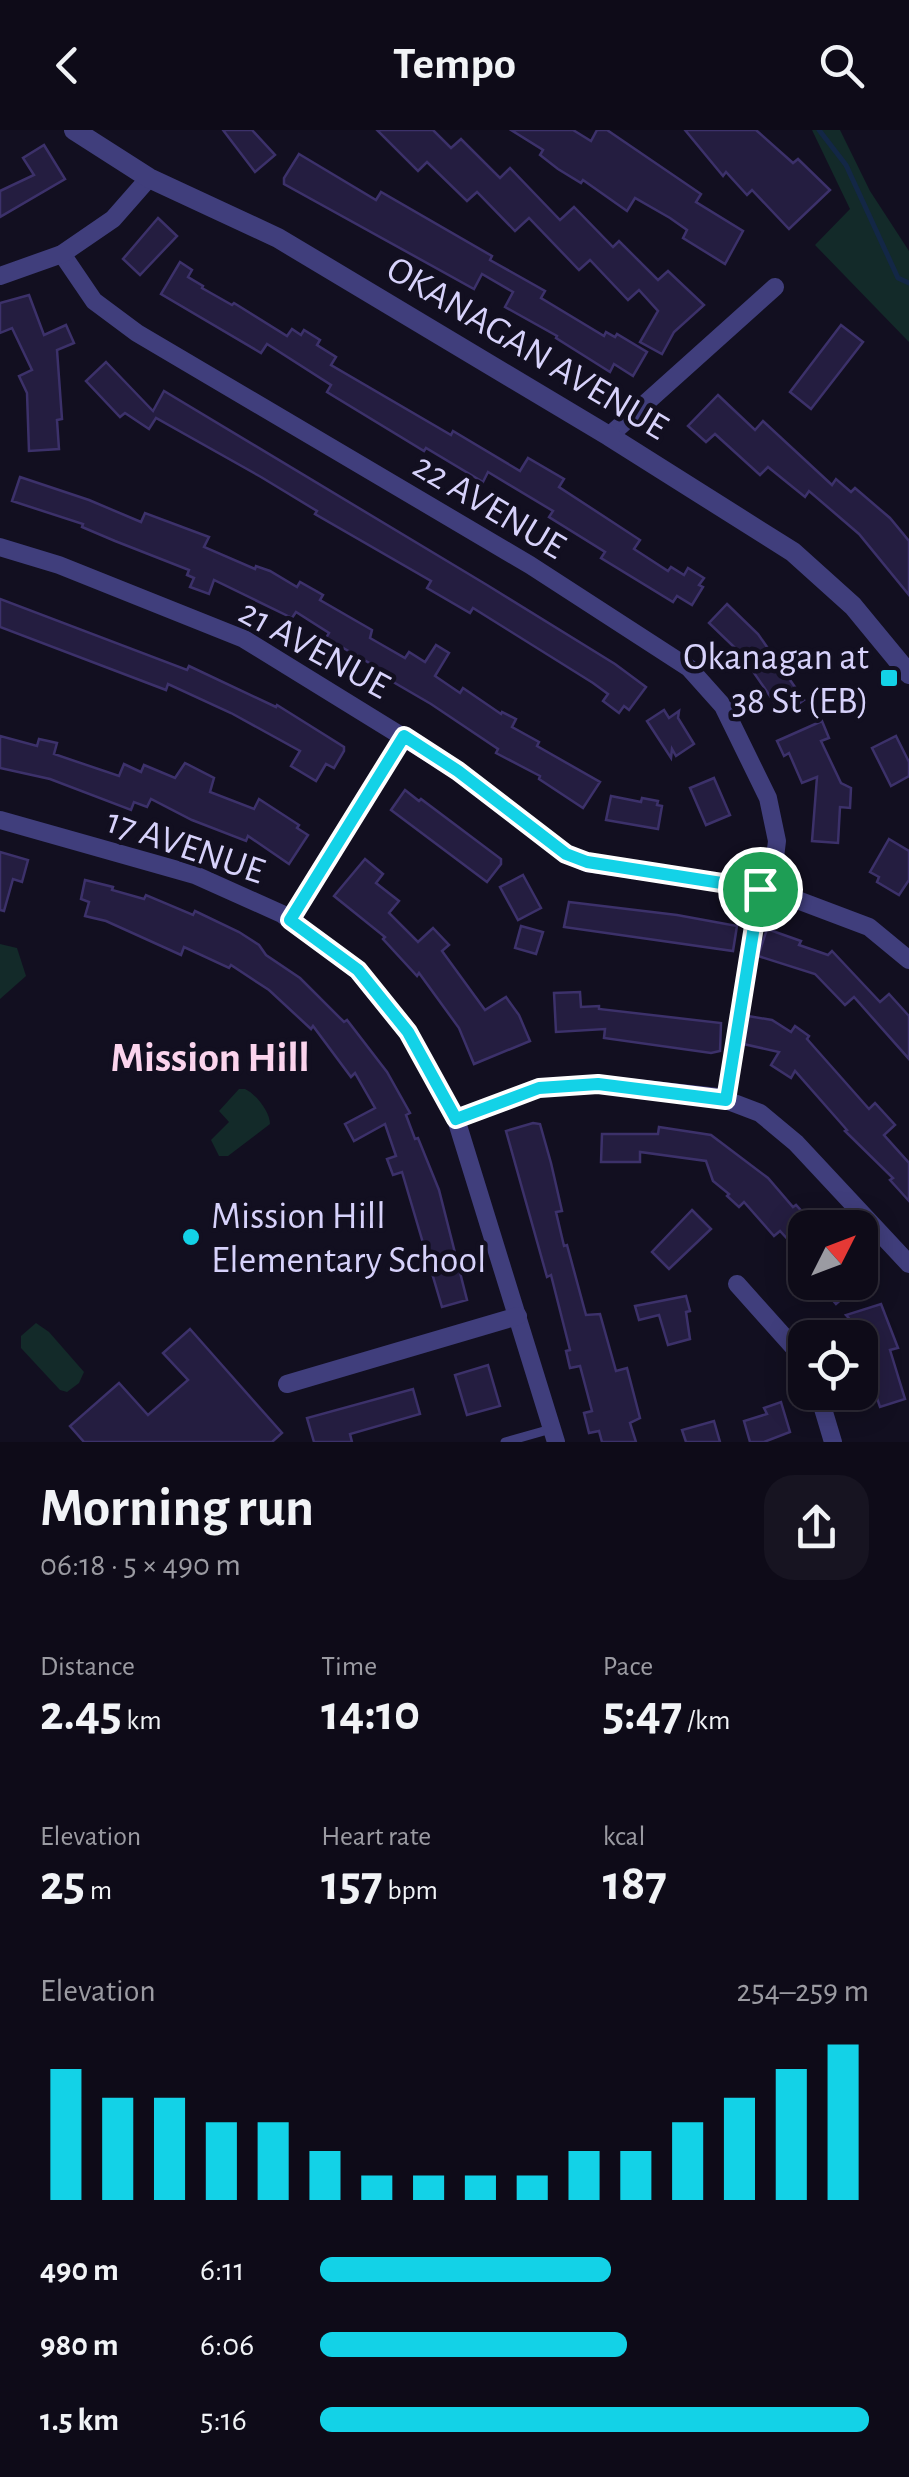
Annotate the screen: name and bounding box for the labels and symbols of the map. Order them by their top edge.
street label: OKANAGAN AVENUE [380,250,674,447]
street label: 22 AVENUE [406,447,572,567]
street label: 21 AVENUE [232,593,396,707]
place label: Okanagan at 38 St (EB) [683,639,869,721]
marker: Okanagan at 38 St (EB) [878,667,900,689]
street label: 17 AVENUE [102,802,269,892]
pin [718,847,803,932]
district label: Mission Hill [111,1037,310,1079]
place label: Mission Hill Elementary School [211,1198,487,1280]
north arrow [788,1210,878,1300]
marker: Mission Hill Elementary School [180,1226,202,1248]

